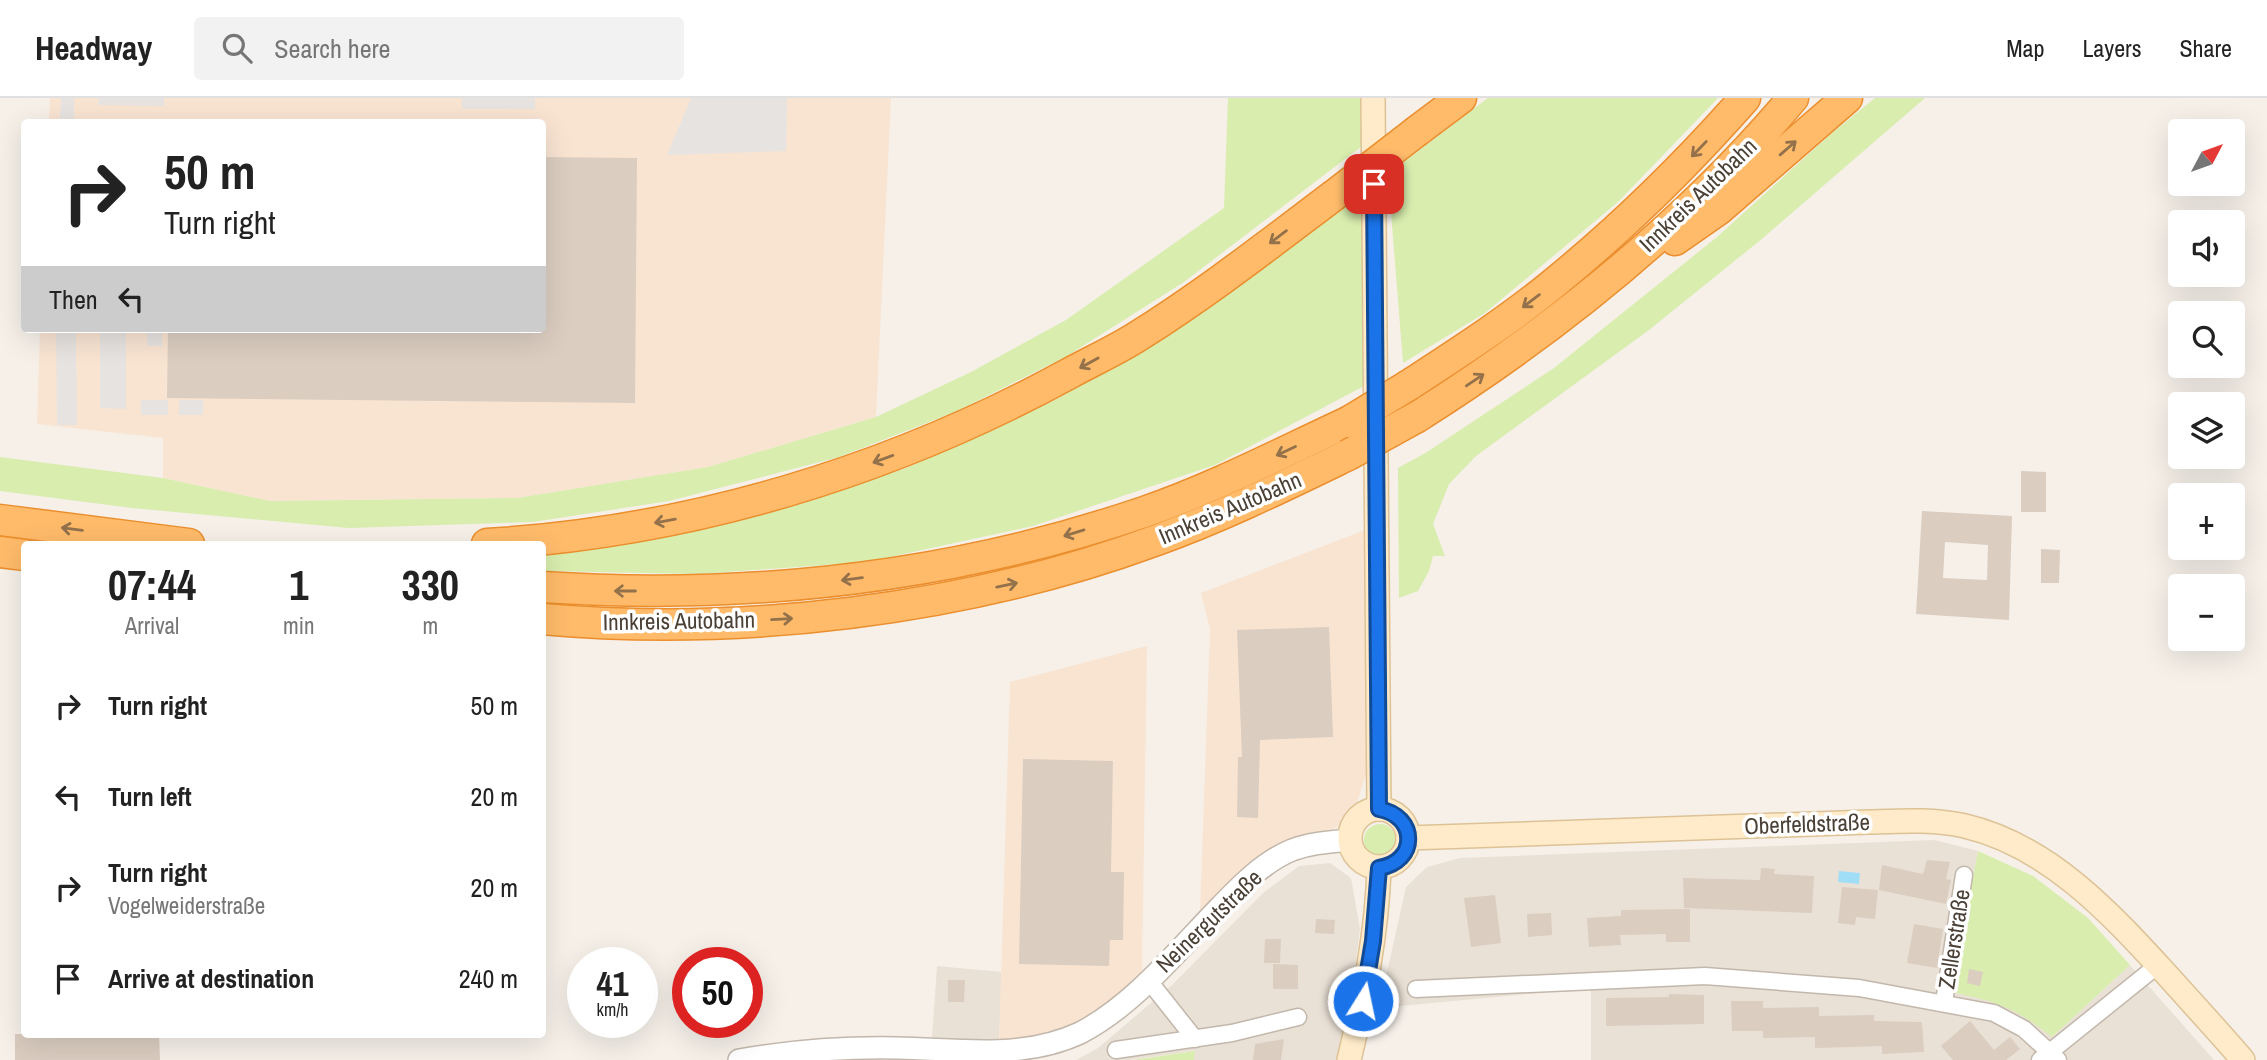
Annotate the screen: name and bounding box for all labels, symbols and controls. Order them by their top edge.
search box [194,17,684,80]
text: Headway [35,26,152,70]
icon: search [218,29,256,67]
text: Search here [274,31,390,66]
text: Map [2006,32,2044,64]
text: Layers [2082,32,2141,64]
text: Share [2179,32,2232,64]
north arrow [2168,119,2245,196]
map controls [2168,119,2245,651]
street label: Innkreis Autobahn [1632,131,1763,259]
text: 50 m [164,138,256,204]
one-way arrow [1691,140,1708,157]
one-way arrow [1779,140,1797,156]
icon: right [49,147,140,238]
pin [1344,154,1404,214]
icon: arrive [1355,165,1393,203]
text: Turn right [164,201,276,244]
button: sound [2168,210,2245,287]
one-way arrow [1269,230,1288,244]
icon: left [112,280,150,318]
text: Then [49,282,98,317]
one-way arrow [1522,293,1541,308]
button: search [2168,301,2245,378]
one-way arrow [1079,357,1100,370]
one-way arrow [1465,373,1484,387]
button: layers [2168,392,2245,469]
one-way arrow [1276,445,1297,458]
one-way arrow [872,453,894,466]
street label: Innkreis Autobahn [1154,464,1306,552]
button: + [2168,483,2245,560]
one-way arrow [654,515,676,528]
one-way arrow [61,522,84,535]
one-way arrow [1064,528,1086,541]
text: 07:44 [108,557,196,613]
text: 1 [289,557,308,613]
text: 330 [402,557,459,613]
one-way arrow [841,573,864,586]
button: − [2168,574,2245,651]
one-way arrow [995,577,1018,591]
one-way arrow [614,584,637,598]
street label: Innkreis Autobahn [603,604,755,637]
text: Arrival [125,610,179,641]
text: min [283,610,315,641]
text: m [422,610,438,641]
one-way arrow [770,612,793,625]
icon: right [49,687,87,725]
text: Turn right [108,688,207,723]
text: 50 m [471,688,518,723]
icon: left [49,778,87,816]
text: Turn left [108,779,192,814]
text: 20 m [471,779,518,814]
street label: Oberfeldstraße [1744,806,1870,841]
text: Turn right [108,855,207,890]
street label: Neinergutstraße [1149,862,1268,979]
icon: right [49,869,87,907]
text: 20 m [471,870,518,905]
street label: Zellerstraße [1930,887,1977,991]
text: Vogelweiderstraße [108,890,265,921]
speed limit sign: 50 [672,947,763,1038]
icon: arrive [49,960,87,998]
text: 41 [597,960,628,1007]
text: Arrive at destination [108,961,314,996]
text: 240 m [459,961,518,996]
position arrow [1326,964,1400,1038]
text: km/h [597,997,629,1022]

